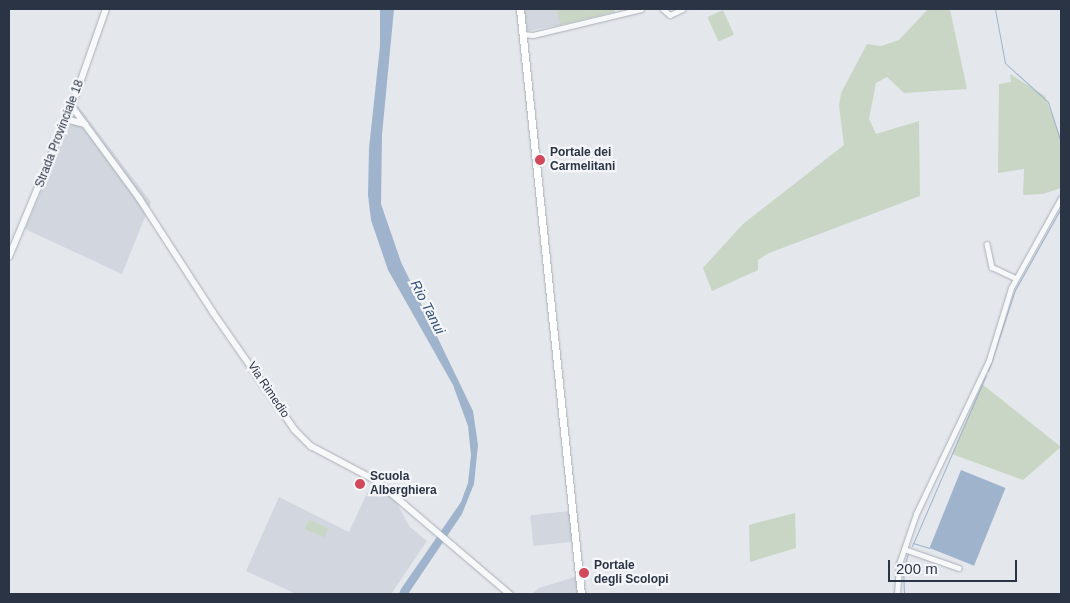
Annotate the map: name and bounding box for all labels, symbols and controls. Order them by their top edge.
street label: Strada Provinciale 18 [33,78,87,190]
place label: Portale dei Carmelitani [550,146,615,174]
marker: Portale dei Carmelitani [534,154,546,166]
water label: Rio Tanui [407,277,449,337]
street label: Via Rimedio [244,359,292,421]
place label: Scuola Alberghiera [370,470,437,498]
marker: Scuola Alberghiera [354,478,366,490]
scale bar [890,550,1019,582]
place label: Portale degli Scolopi [594,559,669,587]
text: 200 m [896,560,938,577]
marker: Portale degli Scolopi [578,567,590,579]

